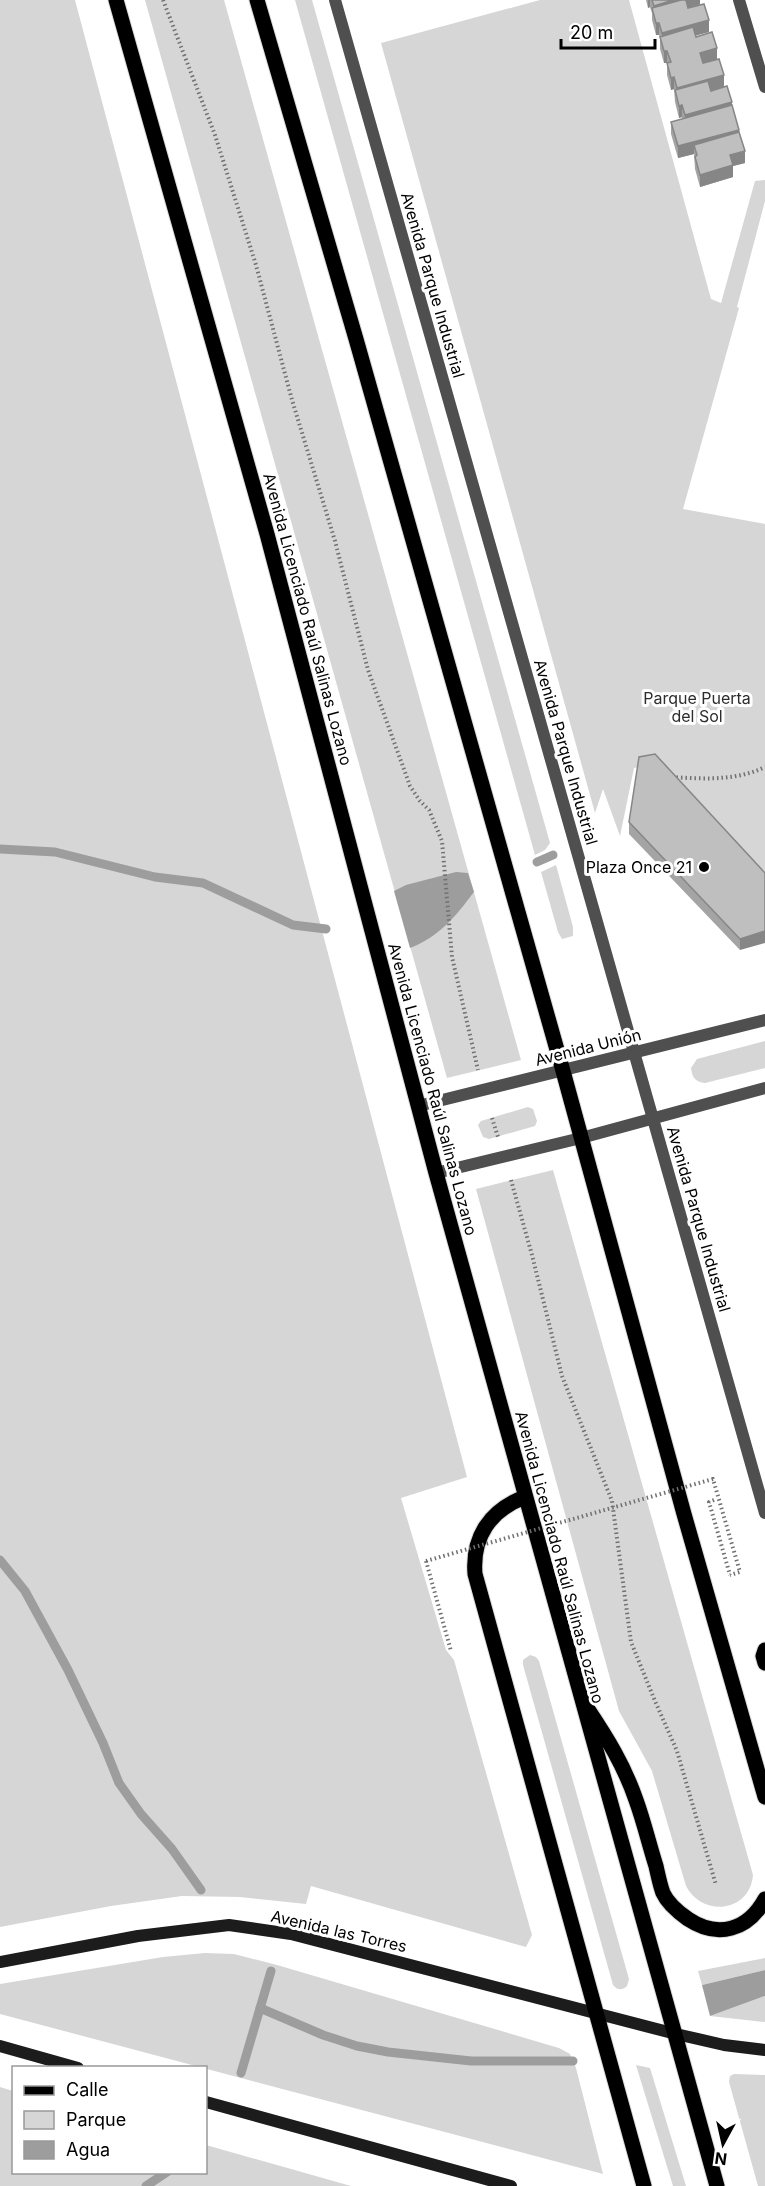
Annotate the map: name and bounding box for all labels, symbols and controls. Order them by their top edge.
scale bar [561,12,656,50]
text: 20 m [570,22,613,43]
street label: Avenida Parque Industrial [397,190,469,380]
street label: Avenida Licenciado Raúl Salinas Lozano [259,471,357,767]
street label: Avenida Parque Industrial [530,657,602,847]
park label: Parque Puerta del Sol [643,688,751,726]
place label: Plaza Once 21 [586,857,692,877]
marker: Plaza Once 21 [697,860,711,874]
street label: Avenida Licenciado Raúl Salinas Lozano [384,941,482,1237]
street label: Avenida Unión [533,1024,643,1070]
street label: Avenida Parque Industrial [663,1124,735,1314]
street label: Avenida Licenciado Raúl Salinas Lozano [511,1409,609,1705]
street label: Avenida las Torres [269,1906,409,1956]
legend [12,2066,207,2174]
text: Calle [66,2079,108,2100]
text: Parque [66,2109,126,2130]
north arrow [693,2114,753,2174]
text: Agua [66,2139,110,2160]
text: N [713,2148,728,2170]

